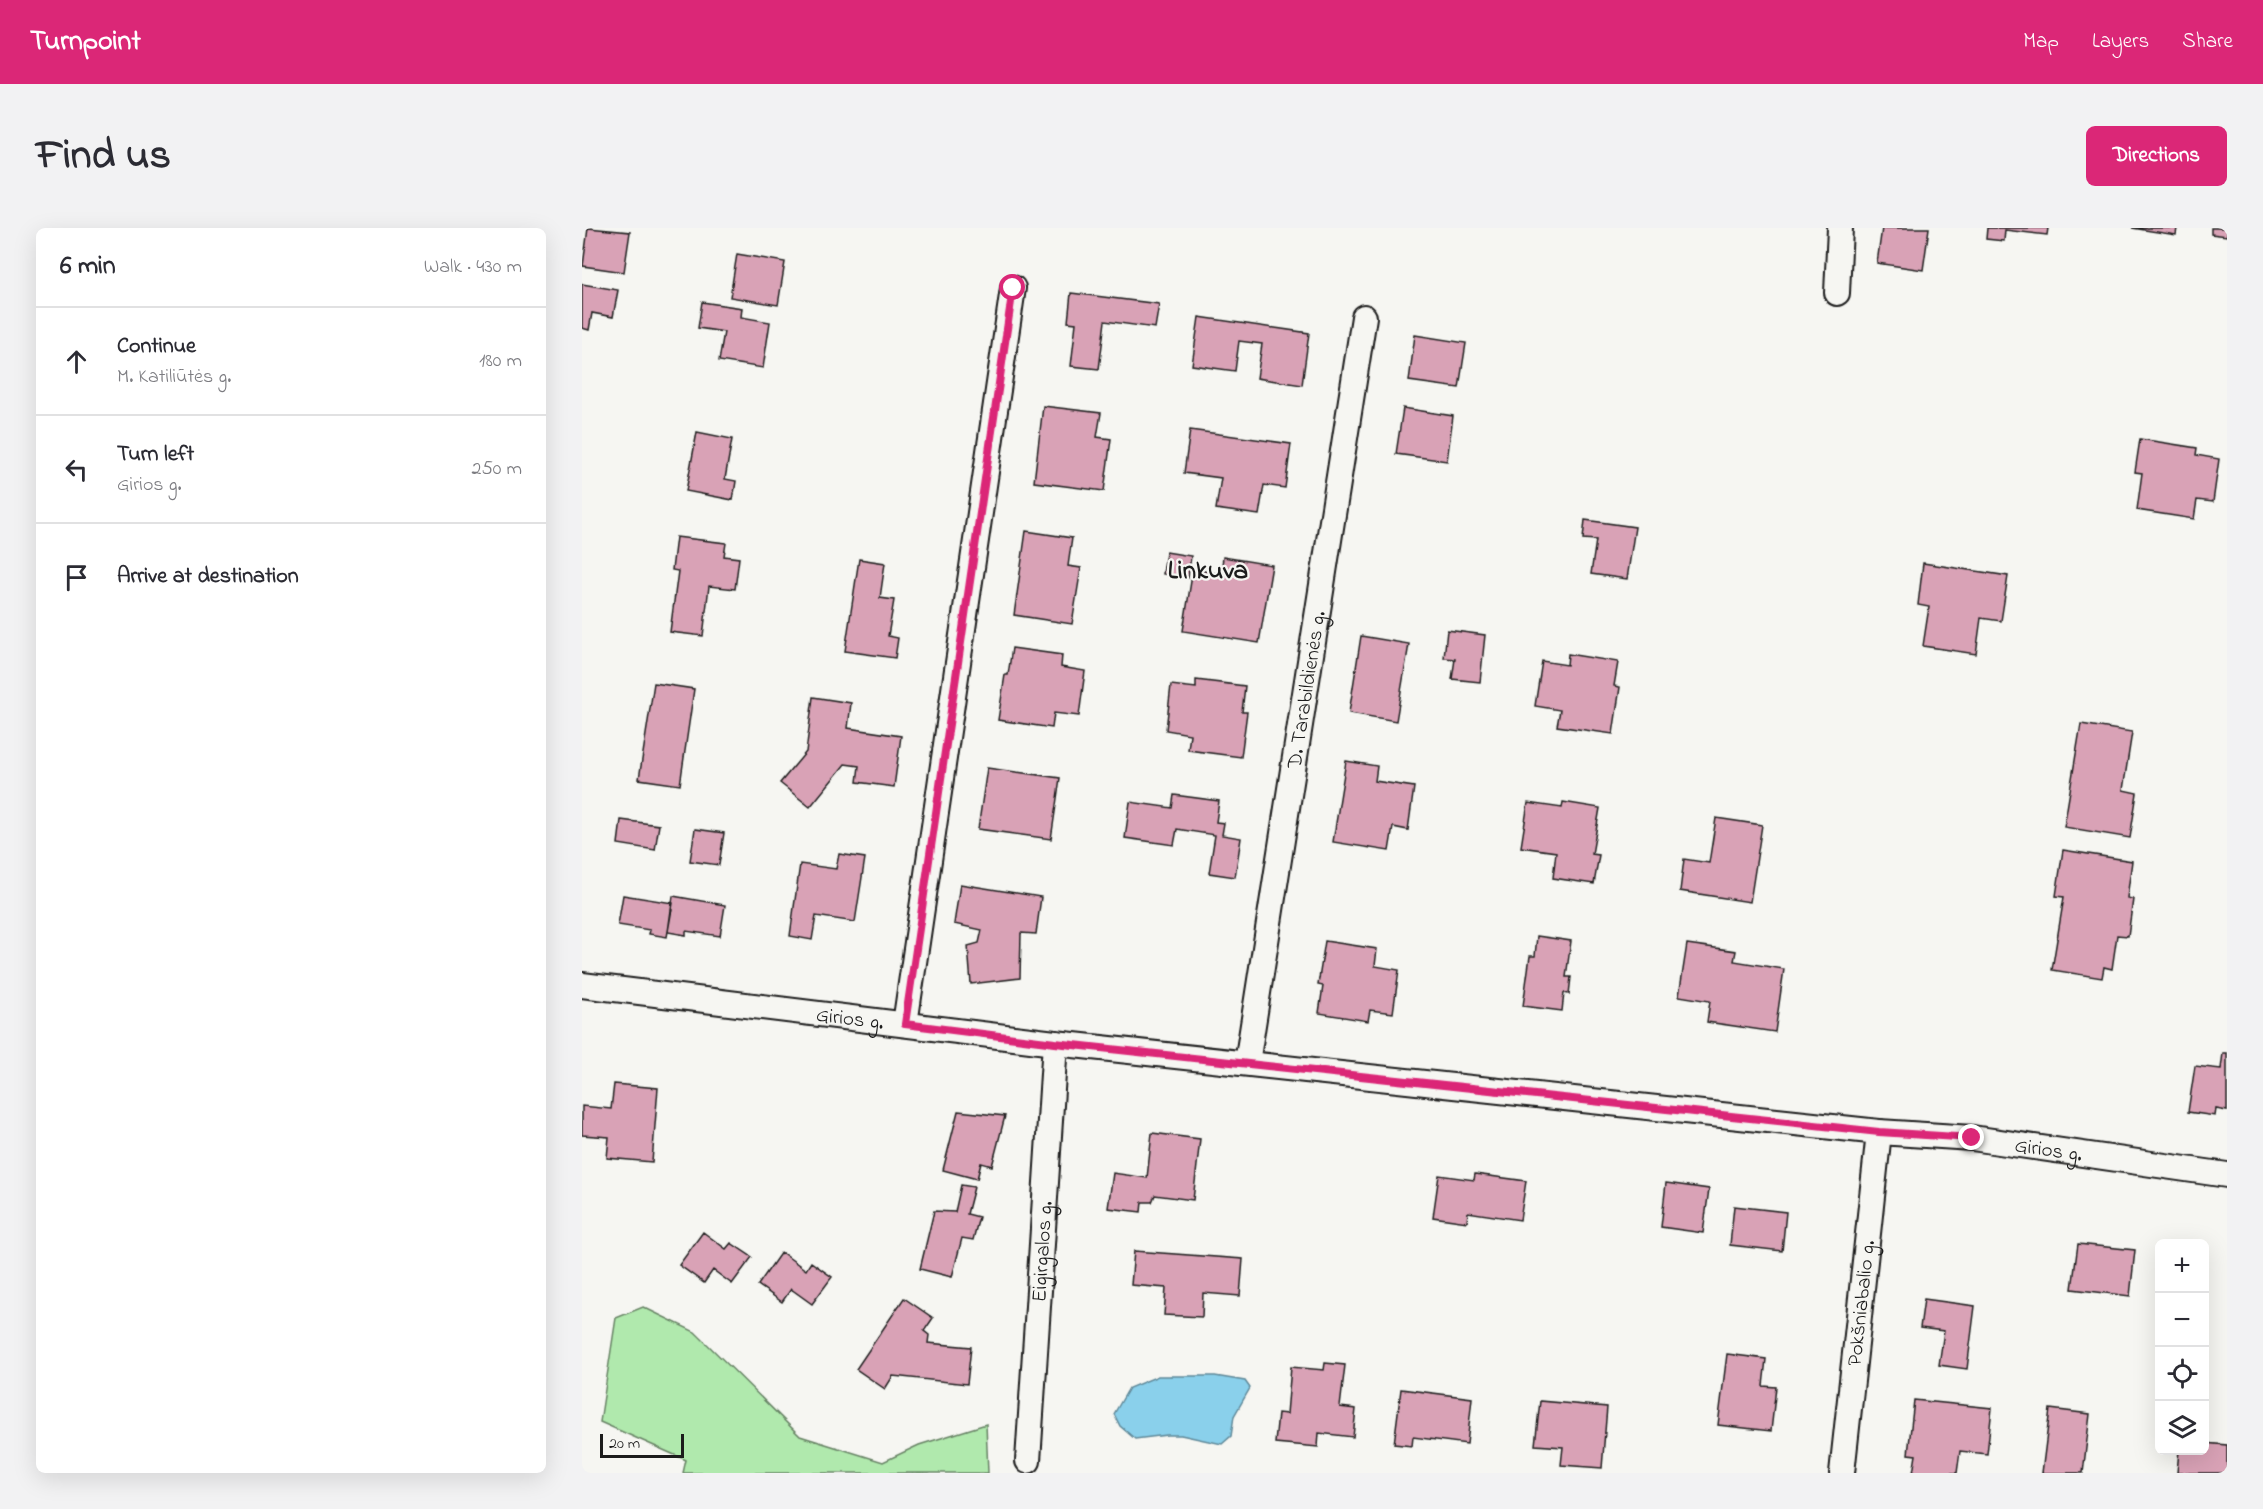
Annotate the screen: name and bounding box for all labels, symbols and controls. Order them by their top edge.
text: Turnpoint [30,22,141,63]
text: Map [2023,27,2059,57]
text: Layers [2092,27,2149,57]
text: Share [2182,27,2233,57]
text: Find us [36,126,171,187]
button: Directions [2086,126,2227,186]
text: 6 min [60,248,116,286]
text: Walk · 430 m [424,253,522,282]
route start [999,274,1025,300]
text: Continue [117,331,196,363]
icon: ahead [60,345,93,378]
text: 180 m [479,347,522,376]
text: M. Katiliūtės g. [117,363,231,392]
text: Turn left [117,439,194,471]
icon: left [60,453,93,486]
text: 250 m [471,455,522,484]
text: Girios g. [117,471,182,500]
district label: Linkuva [1168,552,1248,591]
icon: arrive [60,561,93,594]
text: Arrive at destination [117,561,299,593]
street label: D. Tarabildienės g. [1280,609,1336,772]
street label: Girios g. [814,1001,885,1040]
route end [1958,1124,1984,1150]
street label: Girios g. [2013,1131,2084,1172]
street label: Eigirgalos g. [1025,1200,1063,1303]
street label: Pokšniabalio g. [1841,1239,1886,1368]
map controls [2155,1239,2209,1455]
button: + [2155,1239,2209,1293]
button: − [2155,1293,2209,1347]
button: locate [2155,1347,2209,1401]
button: layers [2155,1401,2209,1455]
scale bar [600,1431,684,1458]
text: 20 m [609,1432,640,1456]

